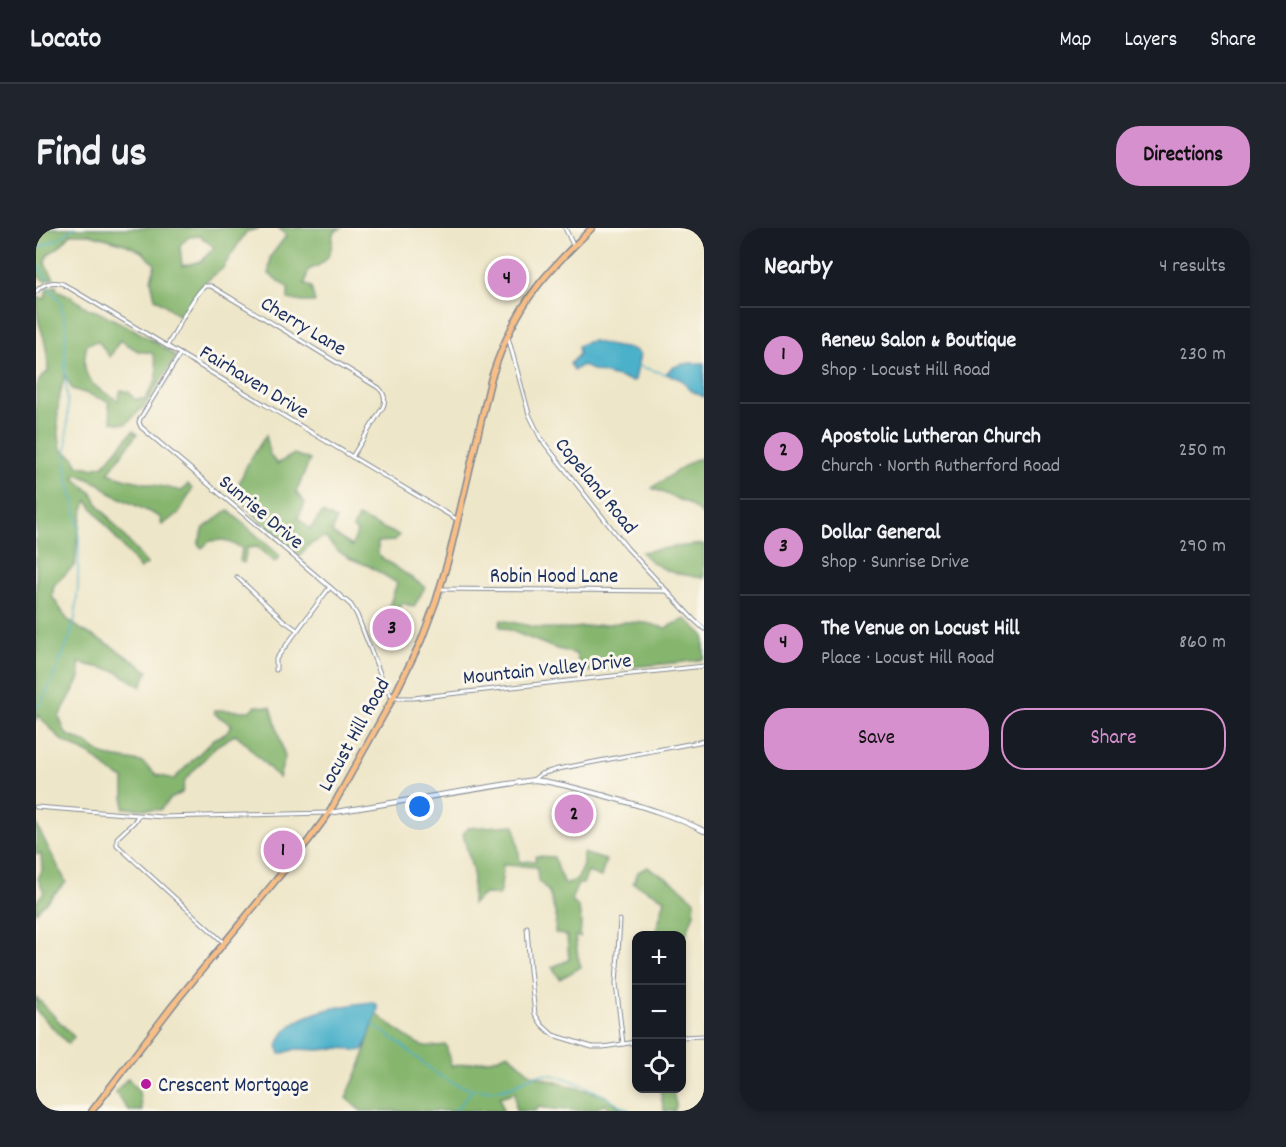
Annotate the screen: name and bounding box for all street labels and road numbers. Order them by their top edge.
street label: Cherry Lane [254,290,351,365]
street label: Fairhaven Drive [193,339,314,428]
street label: Copeland Road [546,432,643,542]
street label: Sunrise Drive [211,469,309,558]
street label: Robin Hood Lane [490,563,618,593]
street label: Mountain Valley Drive [462,647,633,695]
street label: Locust Hill Road [312,673,399,798]

